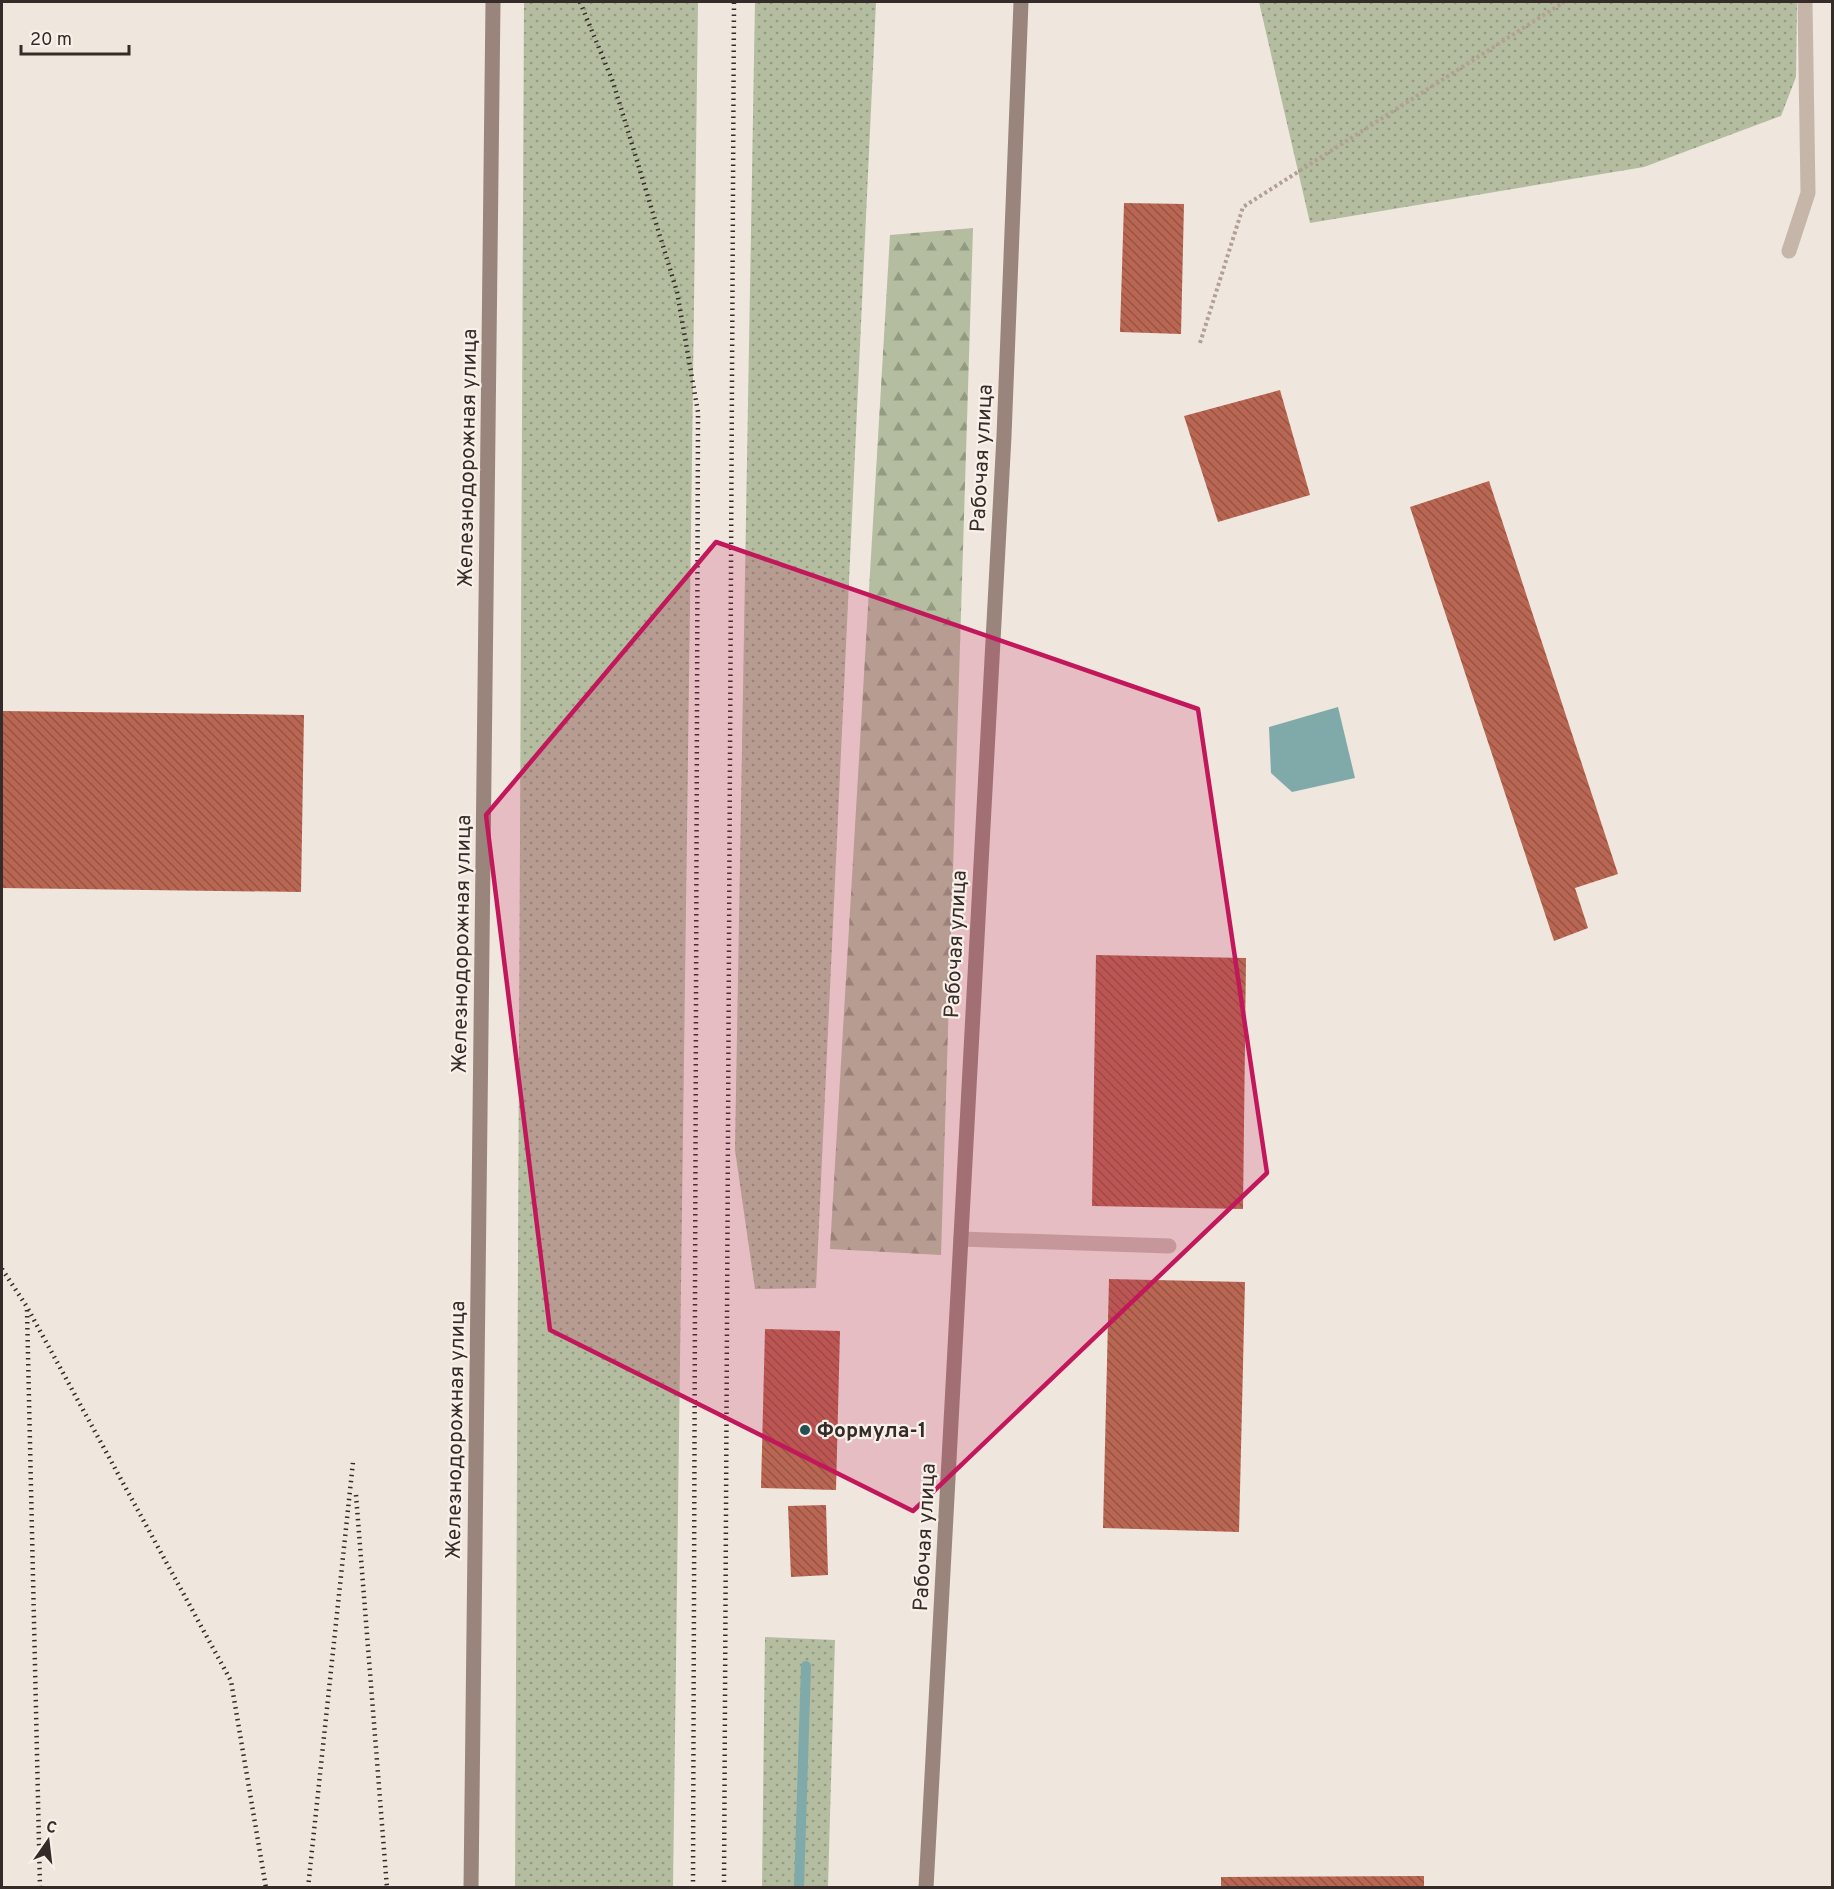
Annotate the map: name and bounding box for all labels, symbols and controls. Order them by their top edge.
scale bar [21,18,129,56]
text: 20 m [30,29,72,52]
street label: Железнодорожная улица [453,328,484,588]
street label: Рабочая улица [965,383,1000,533]
street label: Железнодорожная улица [447,814,478,1074]
street label: Рабочая улица [939,869,974,1019]
street label: Железнодорожная улица [441,1300,472,1560]
place label: Формула-1 [817,1418,926,1445]
marker: Формула-1 [798,1423,812,1437]
street label: Рабочая улица [908,1462,943,1612]
north arrow [18,1811,78,1871]
text: С [44,1817,59,1839]

